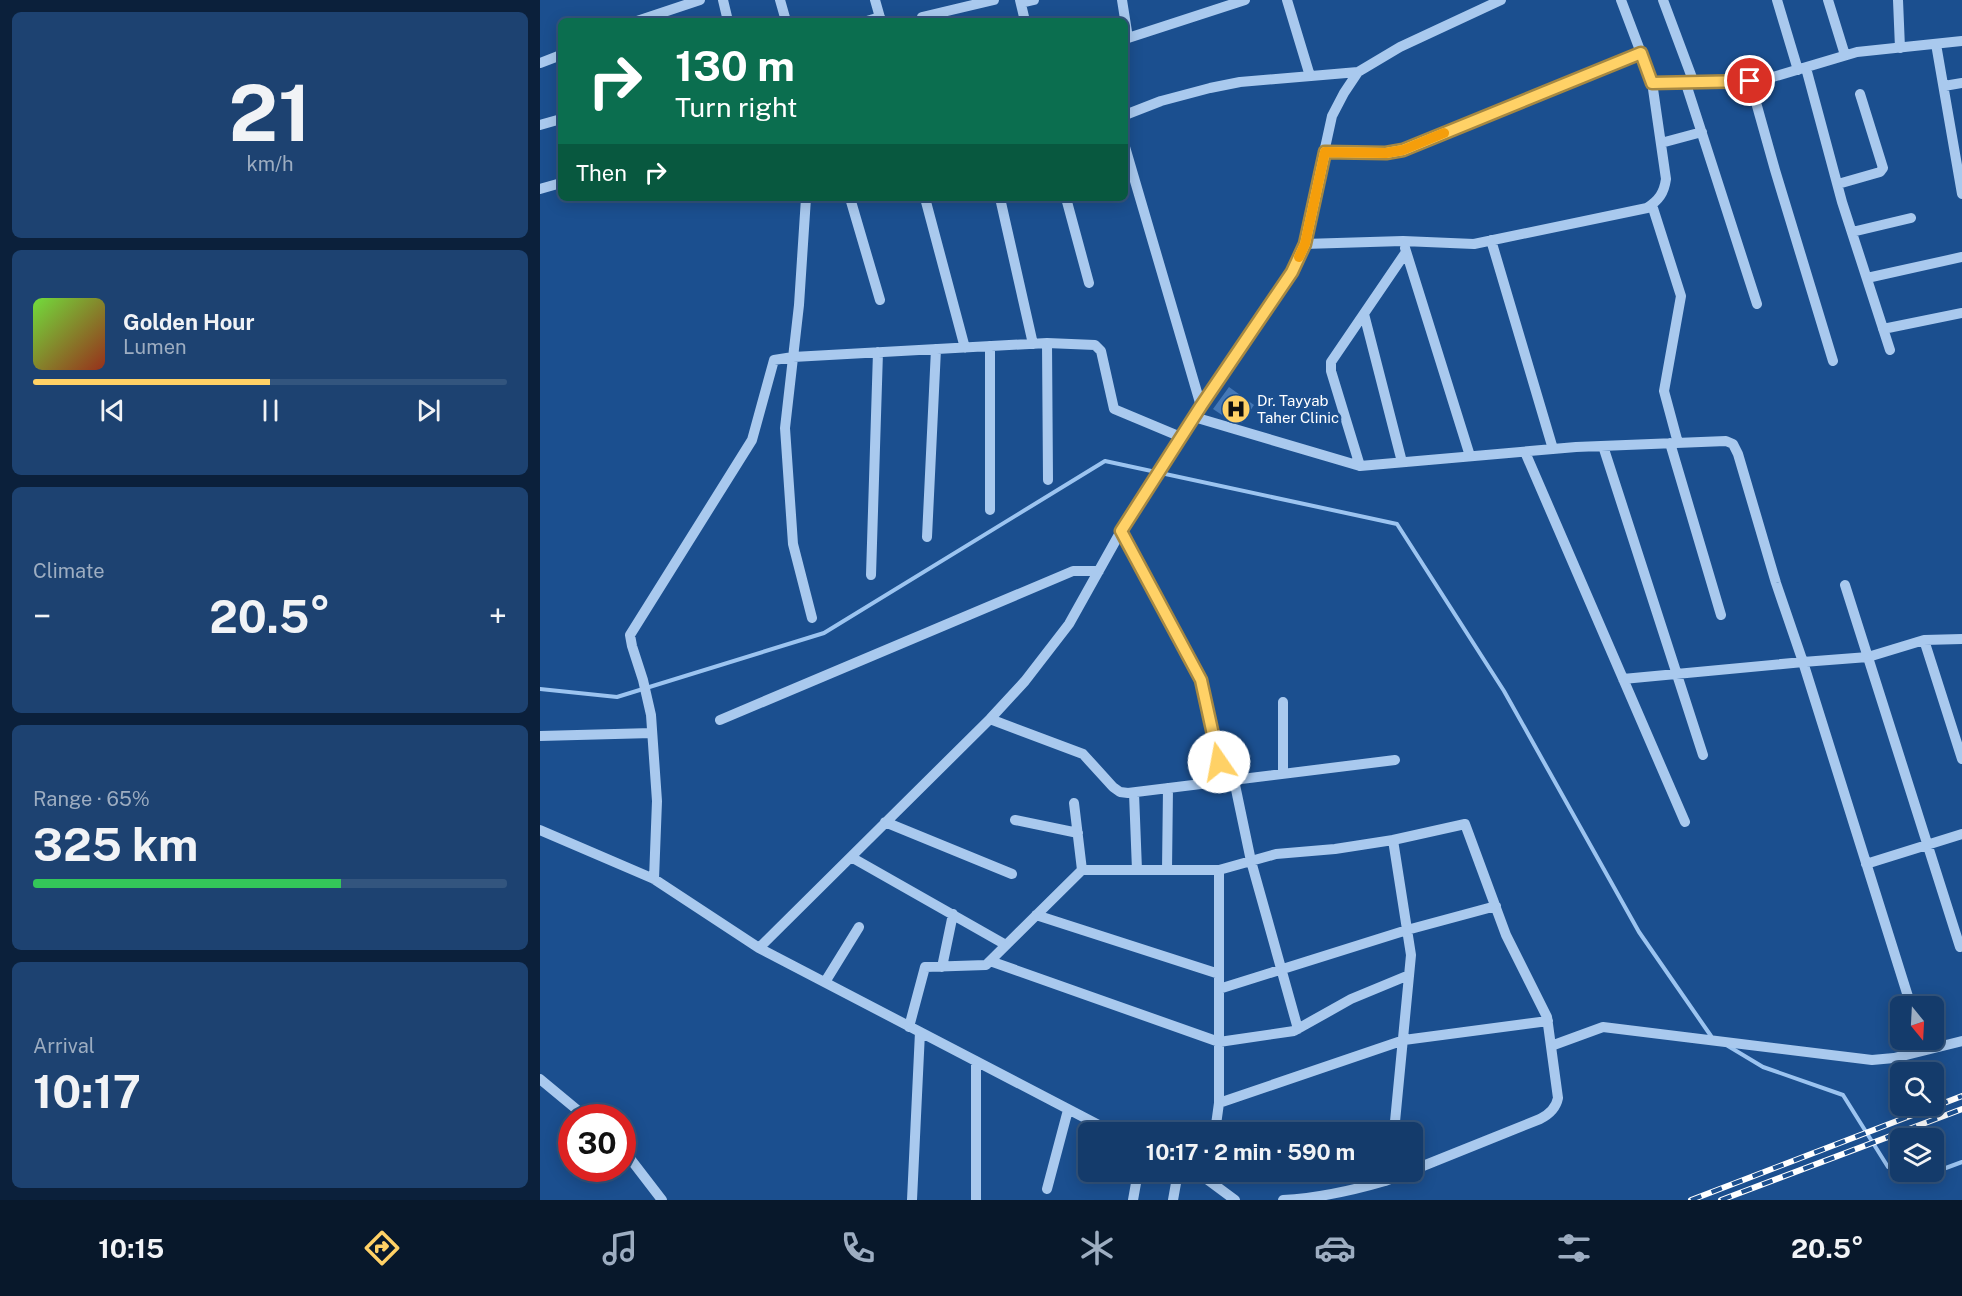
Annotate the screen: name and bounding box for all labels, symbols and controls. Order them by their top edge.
text: 130 m [675,41,795,90]
icon: right [576,42,654,120]
pin [1724,55,1775,106]
icon: arrive [1733,64,1766,97]
text: 21 [229,67,311,159]
text: Turn right [675,91,798,123]
text: km/h [246,152,294,176]
icon: right [639,156,672,189]
text: Then [576,160,627,186]
text: Golden Hour [123,309,254,335]
text: Lumen [123,335,187,359]
place label: Dr. Tayyab Taher Clinic [1257,392,1339,426]
hospital icon: Dr. Tayyab Taher Clinic [1220,393,1252,425]
icon: previous [96,394,129,427]
icon: pause [254,394,287,427]
icon: next [412,394,445,427]
text: Climate [33,559,105,583]
text: 20.5° [209,590,331,643]
text: − [33,597,51,635]
text: + [489,597,507,635]
position arrow [1187,730,1251,794]
text: Range · 65% [33,787,150,811]
text: 325 km [33,818,198,871]
north arrow [1890,996,1944,1050]
map controls [1890,996,1944,1182]
text: Arrival [33,1034,95,1058]
button: search [1890,1062,1944,1116]
text: 10:17 [33,1065,141,1118]
speed limit sign: 30 [558,1104,636,1182]
button: layers [1890,1128,1944,1182]
text: 10:17 · 2 min · 590 m [1146,1139,1355,1165]
icon: directions [361,1227,403,1269]
icon: music [599,1227,641,1269]
icon: phone [837,1227,879,1269]
icon: climate [1076,1227,1118,1269]
icon: car [1314,1227,1356,1269]
icon: filters [1553,1227,1595,1269]
text: 10:15 [98,1232,164,1264]
text: 20.5° [1791,1232,1864,1264]

